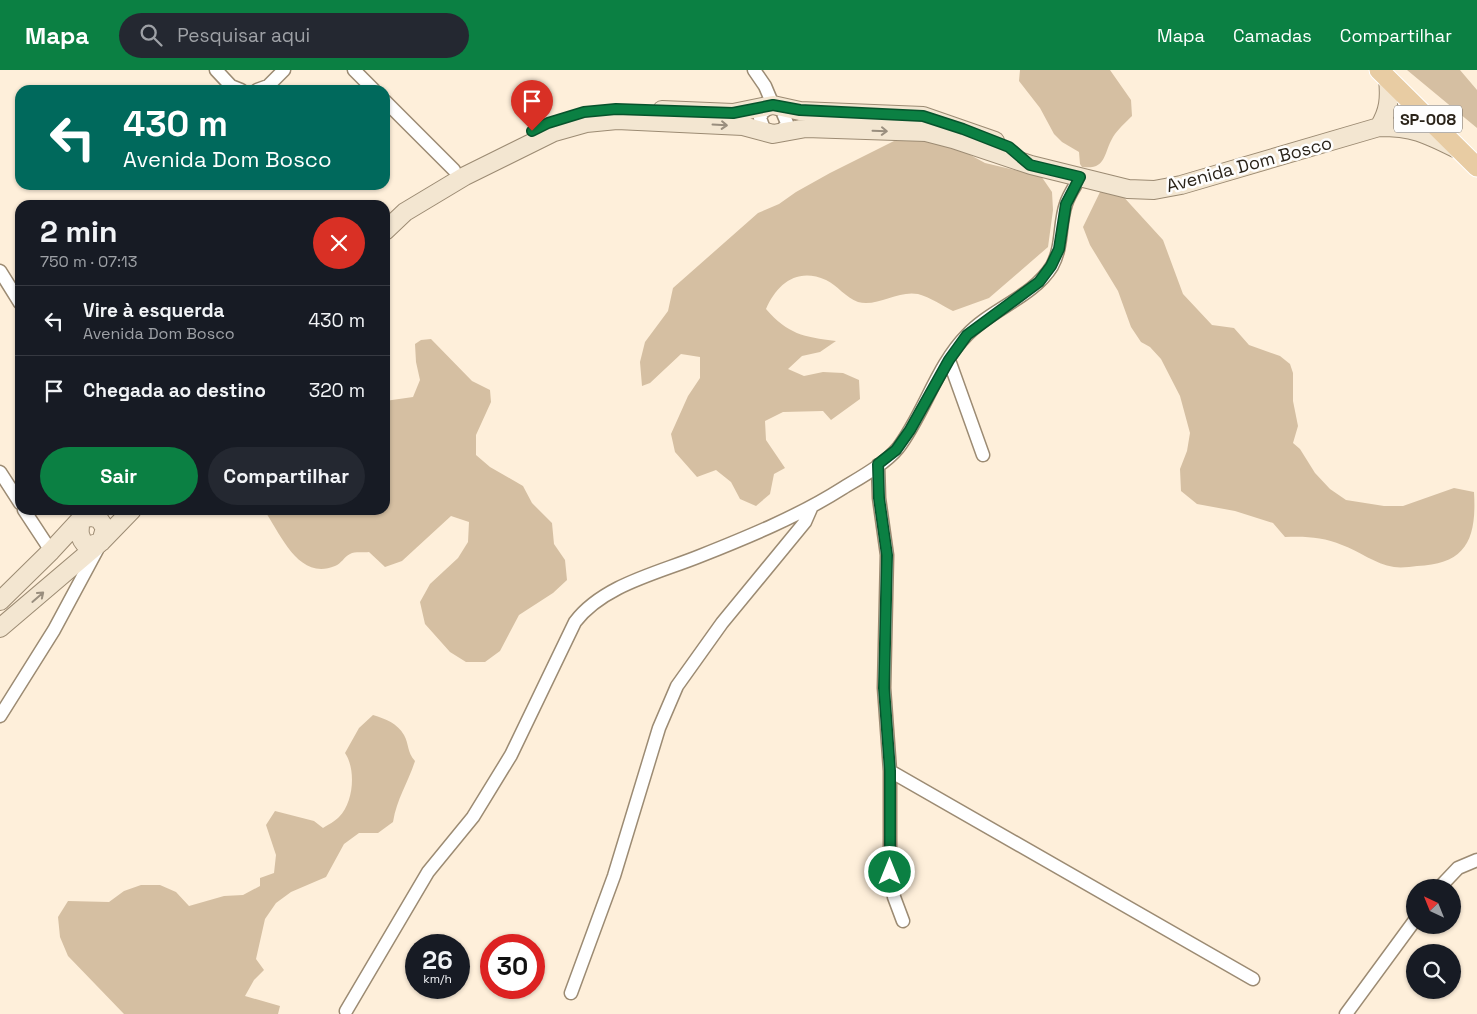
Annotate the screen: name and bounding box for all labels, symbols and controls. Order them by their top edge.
search box [119,13,469,58]
text: Mapa [25,20,89,51]
icon: search [137,21,165,49]
text: Pesquisar aqui [177,23,310,48]
text: Mapa [1157,24,1205,47]
text: Camadas [1233,24,1312,47]
text: Compartilhar [1340,24,1452,47]
pin [511,80,553,131]
icon: arrive [518,87,546,115]
text: 430 m [123,102,228,146]
icon: left [40,105,105,170]
road number: SP-008 [1394,106,1462,132]
one-way arrow [711,120,727,129]
one-way arrow [872,126,888,135]
street label: Avenida Dom Bosco [1164,131,1334,197]
text: Avenida Dom Bosco [123,145,332,173]
text: 2 min [40,212,118,251]
button: close [313,217,365,269]
text: 750 m · 07:13 [40,251,137,272]
text: Vire à esquerda [83,298,225,323]
icon: left [40,307,68,335]
text: 430 m [308,308,365,333]
text: Avenida Dom Bosco [83,323,235,344]
icon: arrive [40,377,68,405]
text: Chegada ao destino [83,378,266,403]
text: 320 m [309,378,365,403]
button: Sair [40,447,198,505]
button: Compartilhar [208,447,365,505]
one-way arrow [31,591,44,602]
position arrow [863,845,915,897]
north arrow [1406,879,1461,934]
map controls [1406,879,1461,999]
speed limit sign: 30 [480,934,545,999]
text: 26 [422,944,453,976]
button: search [1406,944,1461,999]
text: km/h [423,971,452,987]

